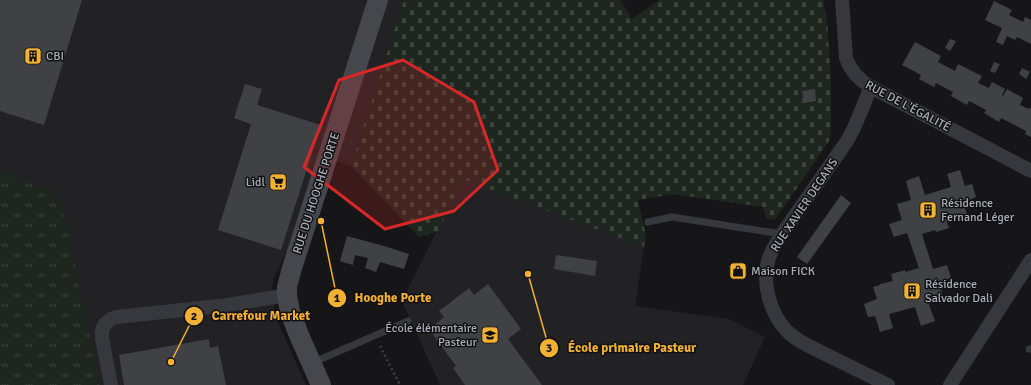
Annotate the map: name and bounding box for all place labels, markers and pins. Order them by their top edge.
building icon: CBI [23,46,43,66]
place label: CBI [46,49,64,64]
supermarket icon: Lidl [268,172,288,192]
place label: Lidl [246,175,265,190]
place label: Résidence Fernand Léger [941,196,1015,225]
building icon: Résidence Fernand Léger [918,200,938,220]
shop icon: Maison FICK [728,261,748,281]
place label: Maison FICK [751,264,815,279]
place label: Résidence Salvador Dali [925,277,993,306]
building icon: Résidence Salvador Dali [902,281,922,301]
callout: Hooghe Porte [327,285,440,310]
callout: Carrefour Market [184,303,318,328]
place label: École élémentaire Pasteur [385,321,478,350]
school or university icon: École élémentaire Pasteur [480,325,500,345]
callout: École primaire Pasteur [539,335,704,360]

